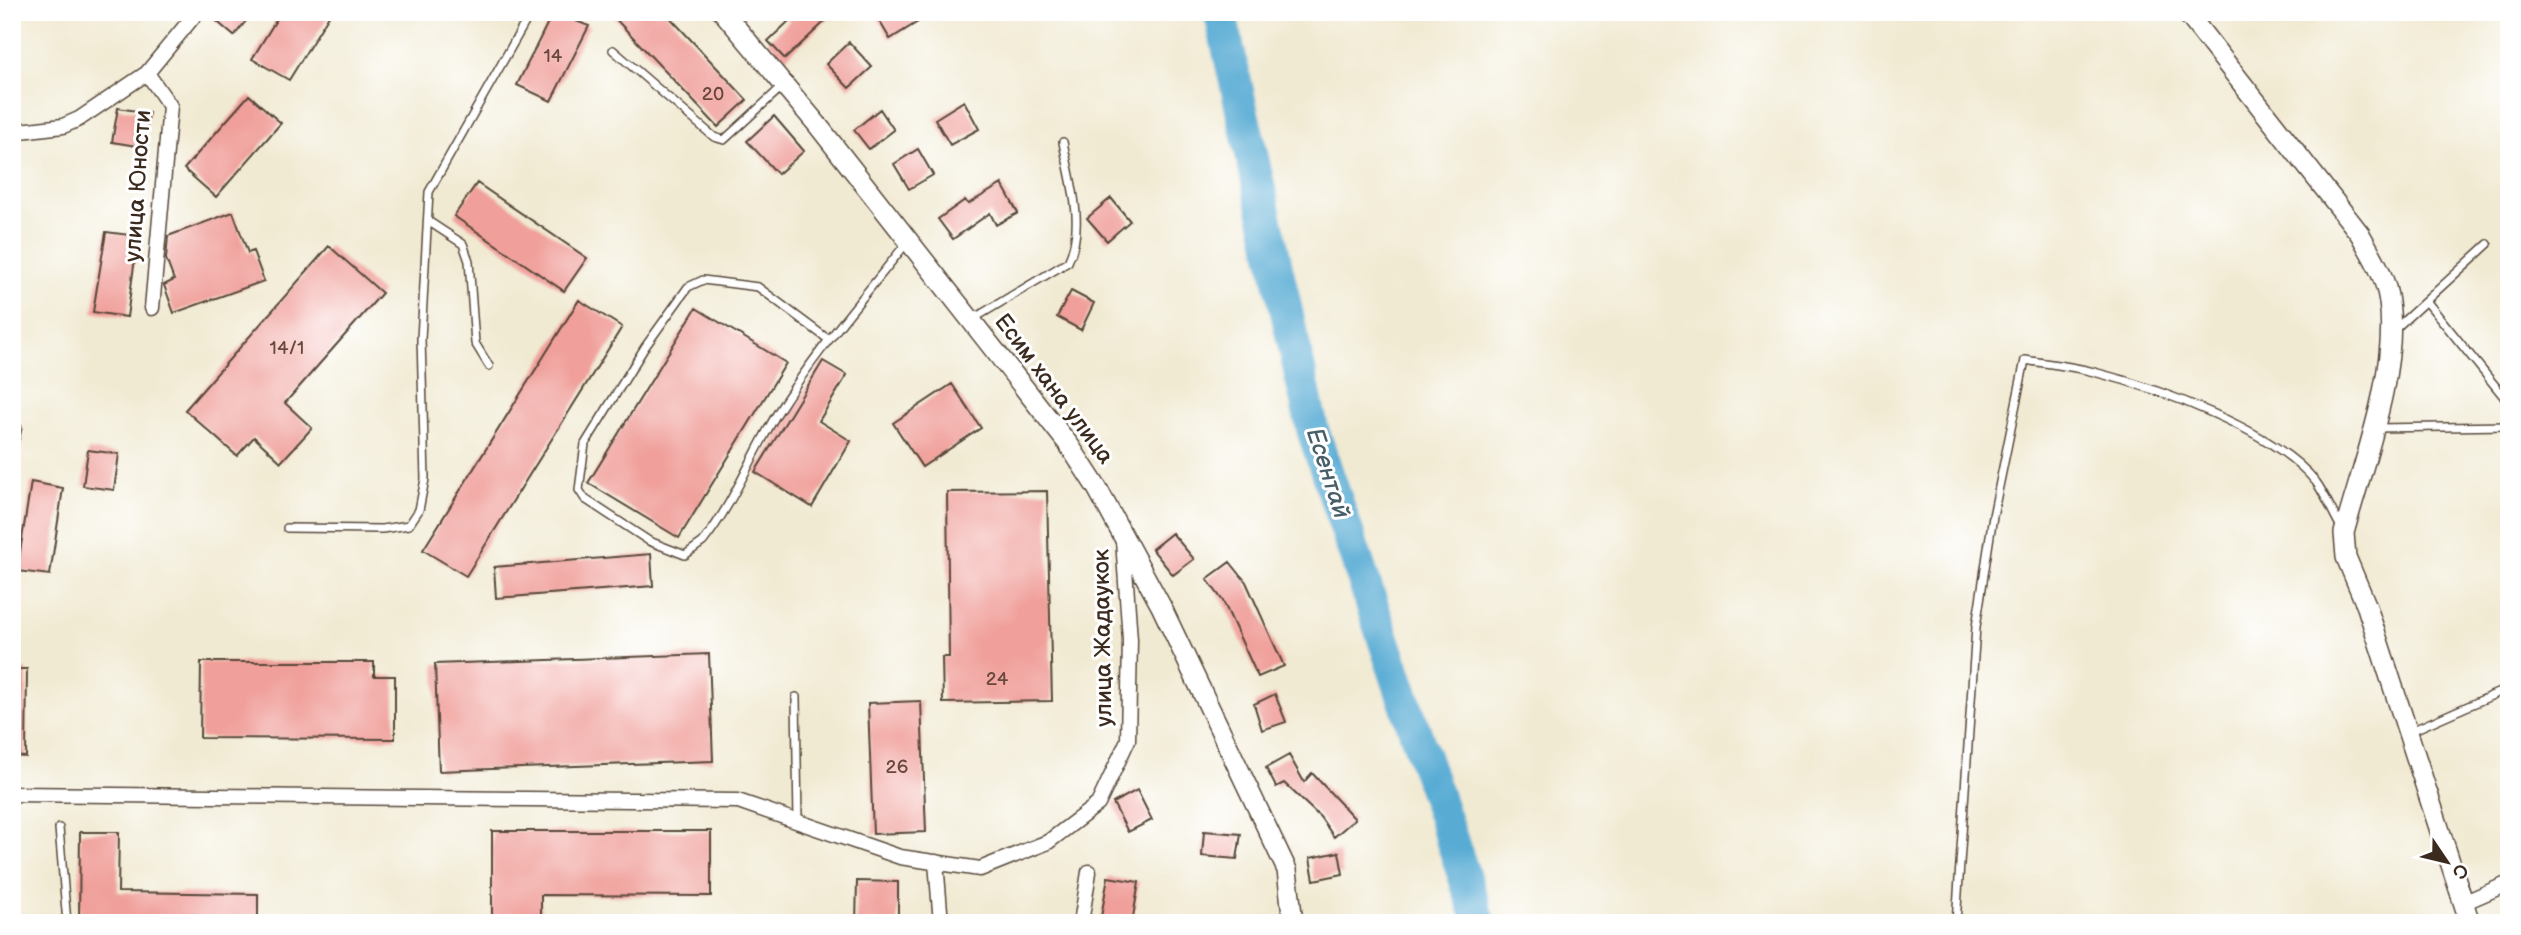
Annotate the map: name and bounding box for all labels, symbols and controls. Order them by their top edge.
house number: 14 [544,45,563,68]
house number: 20 [702,83,724,106]
street label: улица Юности [119,109,157,263]
street label: Есим хана улица [988,308,1120,470]
house number: 14/1 [270,337,304,360]
water label: Есентай [1300,424,1356,522]
street label: улица Жадаукок [1087,548,1119,727]
house number: 24 [986,668,1009,691]
house number: 26 [886,756,908,779]
north arrow [2412,827,2482,897]
text: С [2446,859,2473,883]

